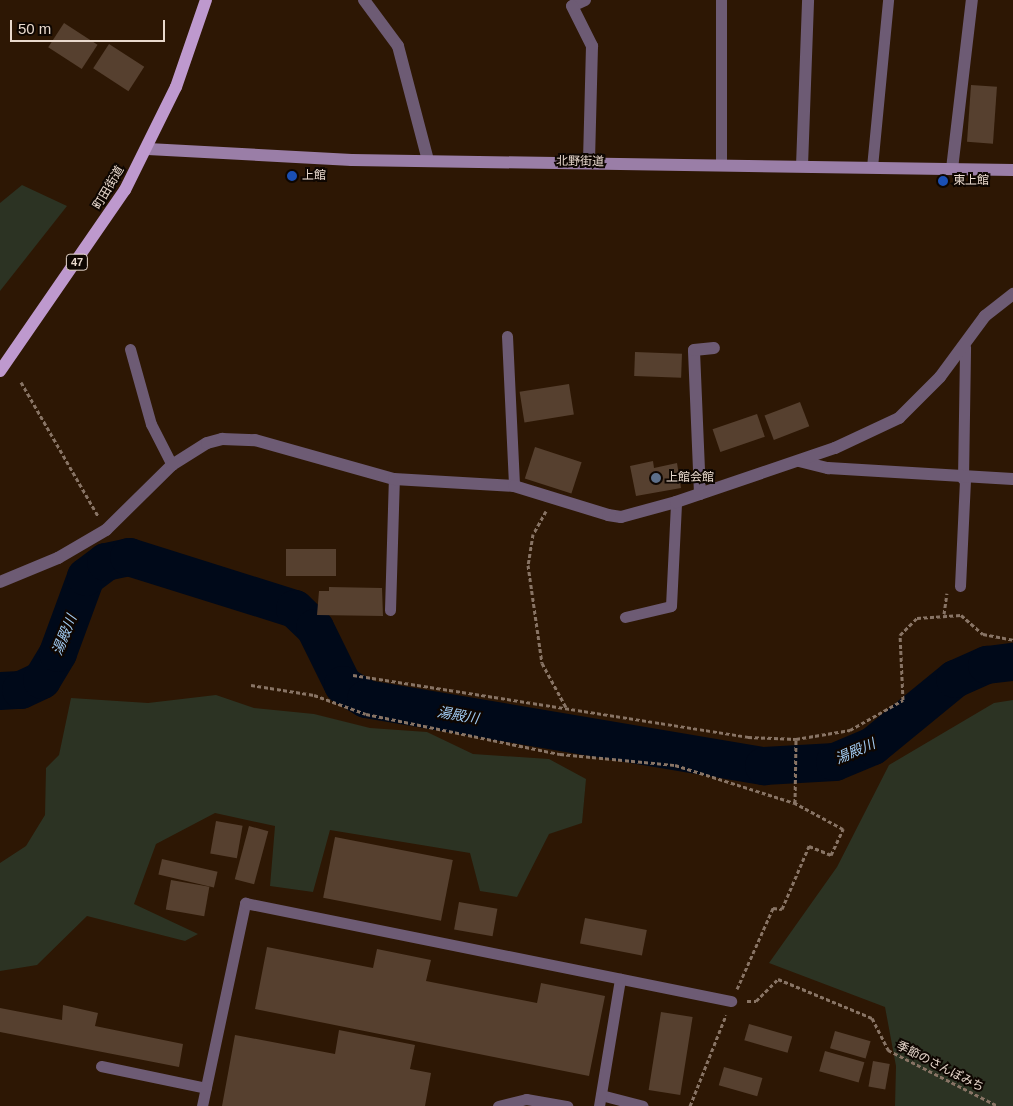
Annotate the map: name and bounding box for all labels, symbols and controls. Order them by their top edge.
scale bar [12,10,168,42]
text: 50 m [18,20,51,37]
street label: 北野街道 [556,154,604,170]
street label: 町田街道 [90,164,128,212]
place label: 上館 [302,169,326,183]
marker: 上館 [286,170,298,182]
place label: 東上館 [953,174,989,188]
marker: 東上館 [937,175,949,187]
road number: 47 [66,253,88,270]
place label: 上館会館 [666,471,714,485]
marker: 上館会館 [650,472,662,484]
water label: 湯殿川 [48,612,80,658]
water label: 湯殿川 [436,703,480,727]
water label: 湯殿川 [832,735,878,767]
street label: 季節のさんぽみち [894,1039,986,1095]

